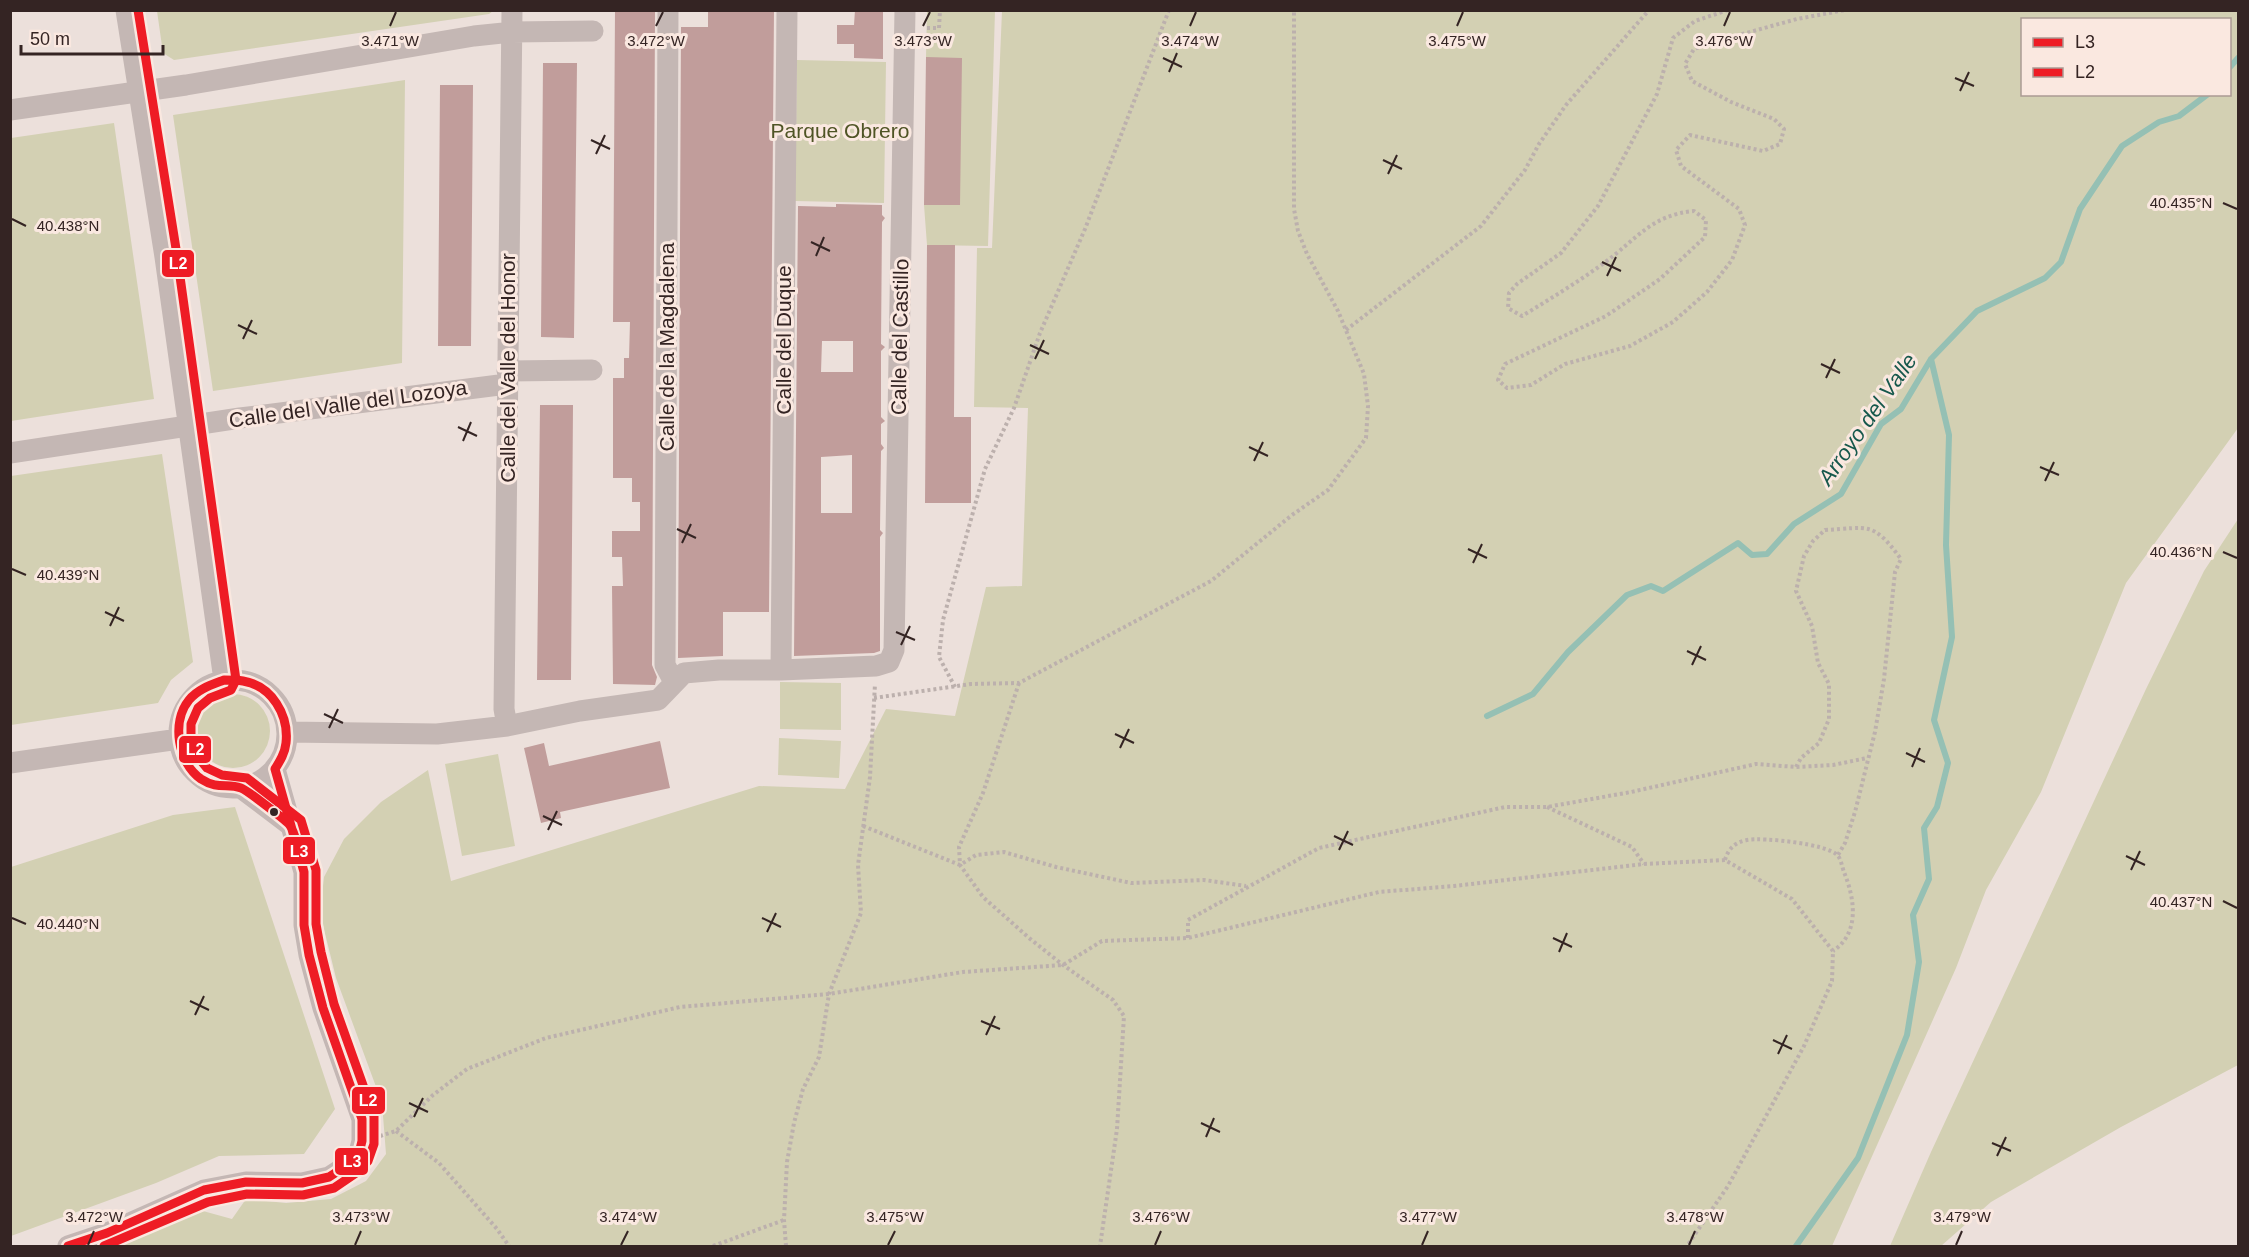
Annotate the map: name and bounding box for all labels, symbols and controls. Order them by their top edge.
scale bar [21,18,164,56]
legend [2021,18,2231,96]
text: 50 m [30,29,70,49]
text: 3.471°W [361,32,420,49]
text: 3.472°W [627,32,686,49]
text: 3.473°W [894,32,953,49]
text: 3.474°W [1161,32,1220,49]
text: 3.475°W [1428,32,1487,49]
text: 3.476°W [1695,32,1754,49]
text: L3 [2075,32,2095,52]
text: L2 [2075,62,2095,82]
park label: Parque Obrero [771,119,909,142]
text: 40.435°N [2150,194,2212,211]
text: 40.438°N [37,217,99,234]
street label: Calle de la Magdalena [655,242,678,451]
line badge: L2 [161,249,195,278]
street label: Calle del Valle del Honor [496,253,519,483]
text: L2 [169,255,187,272]
street label: Calle del Castillo [887,259,912,415]
street label: Calle del Duque [772,265,795,415]
water label: Arroyo del Valle [1812,349,1922,491]
street label: Calle del Valle del Lozoya [227,375,469,432]
text: 40.436°N [2150,543,2212,560]
text: 40.439°N [37,566,99,583]
line badge: L2 [178,735,212,764]
text: L2 [186,741,204,758]
unlabelled marker [268,806,280,818]
line badge: L3 [282,836,316,865]
text: L3 [290,843,308,860]
text: 40.437°N [2150,893,2212,910]
text: 40.440°N [37,915,99,932]
line badge: L2 [351,1086,386,1115]
text: L2 [359,1092,377,1109]
line badge: L3 [334,1147,369,1176]
text: L3 [343,1153,361,1170]
text: 3.472°W [65,1208,124,1225]
text: 3.473°W [332,1208,391,1225]
text: 3.474°W [599,1208,658,1225]
text: 3.475°W [866,1208,925,1225]
text: 3.476°W [1132,1208,1191,1225]
text: 3.477°W [1399,1208,1458,1225]
text: 3.478°W [1666,1208,1725,1225]
text: 3.479°W [1933,1208,1992,1225]

